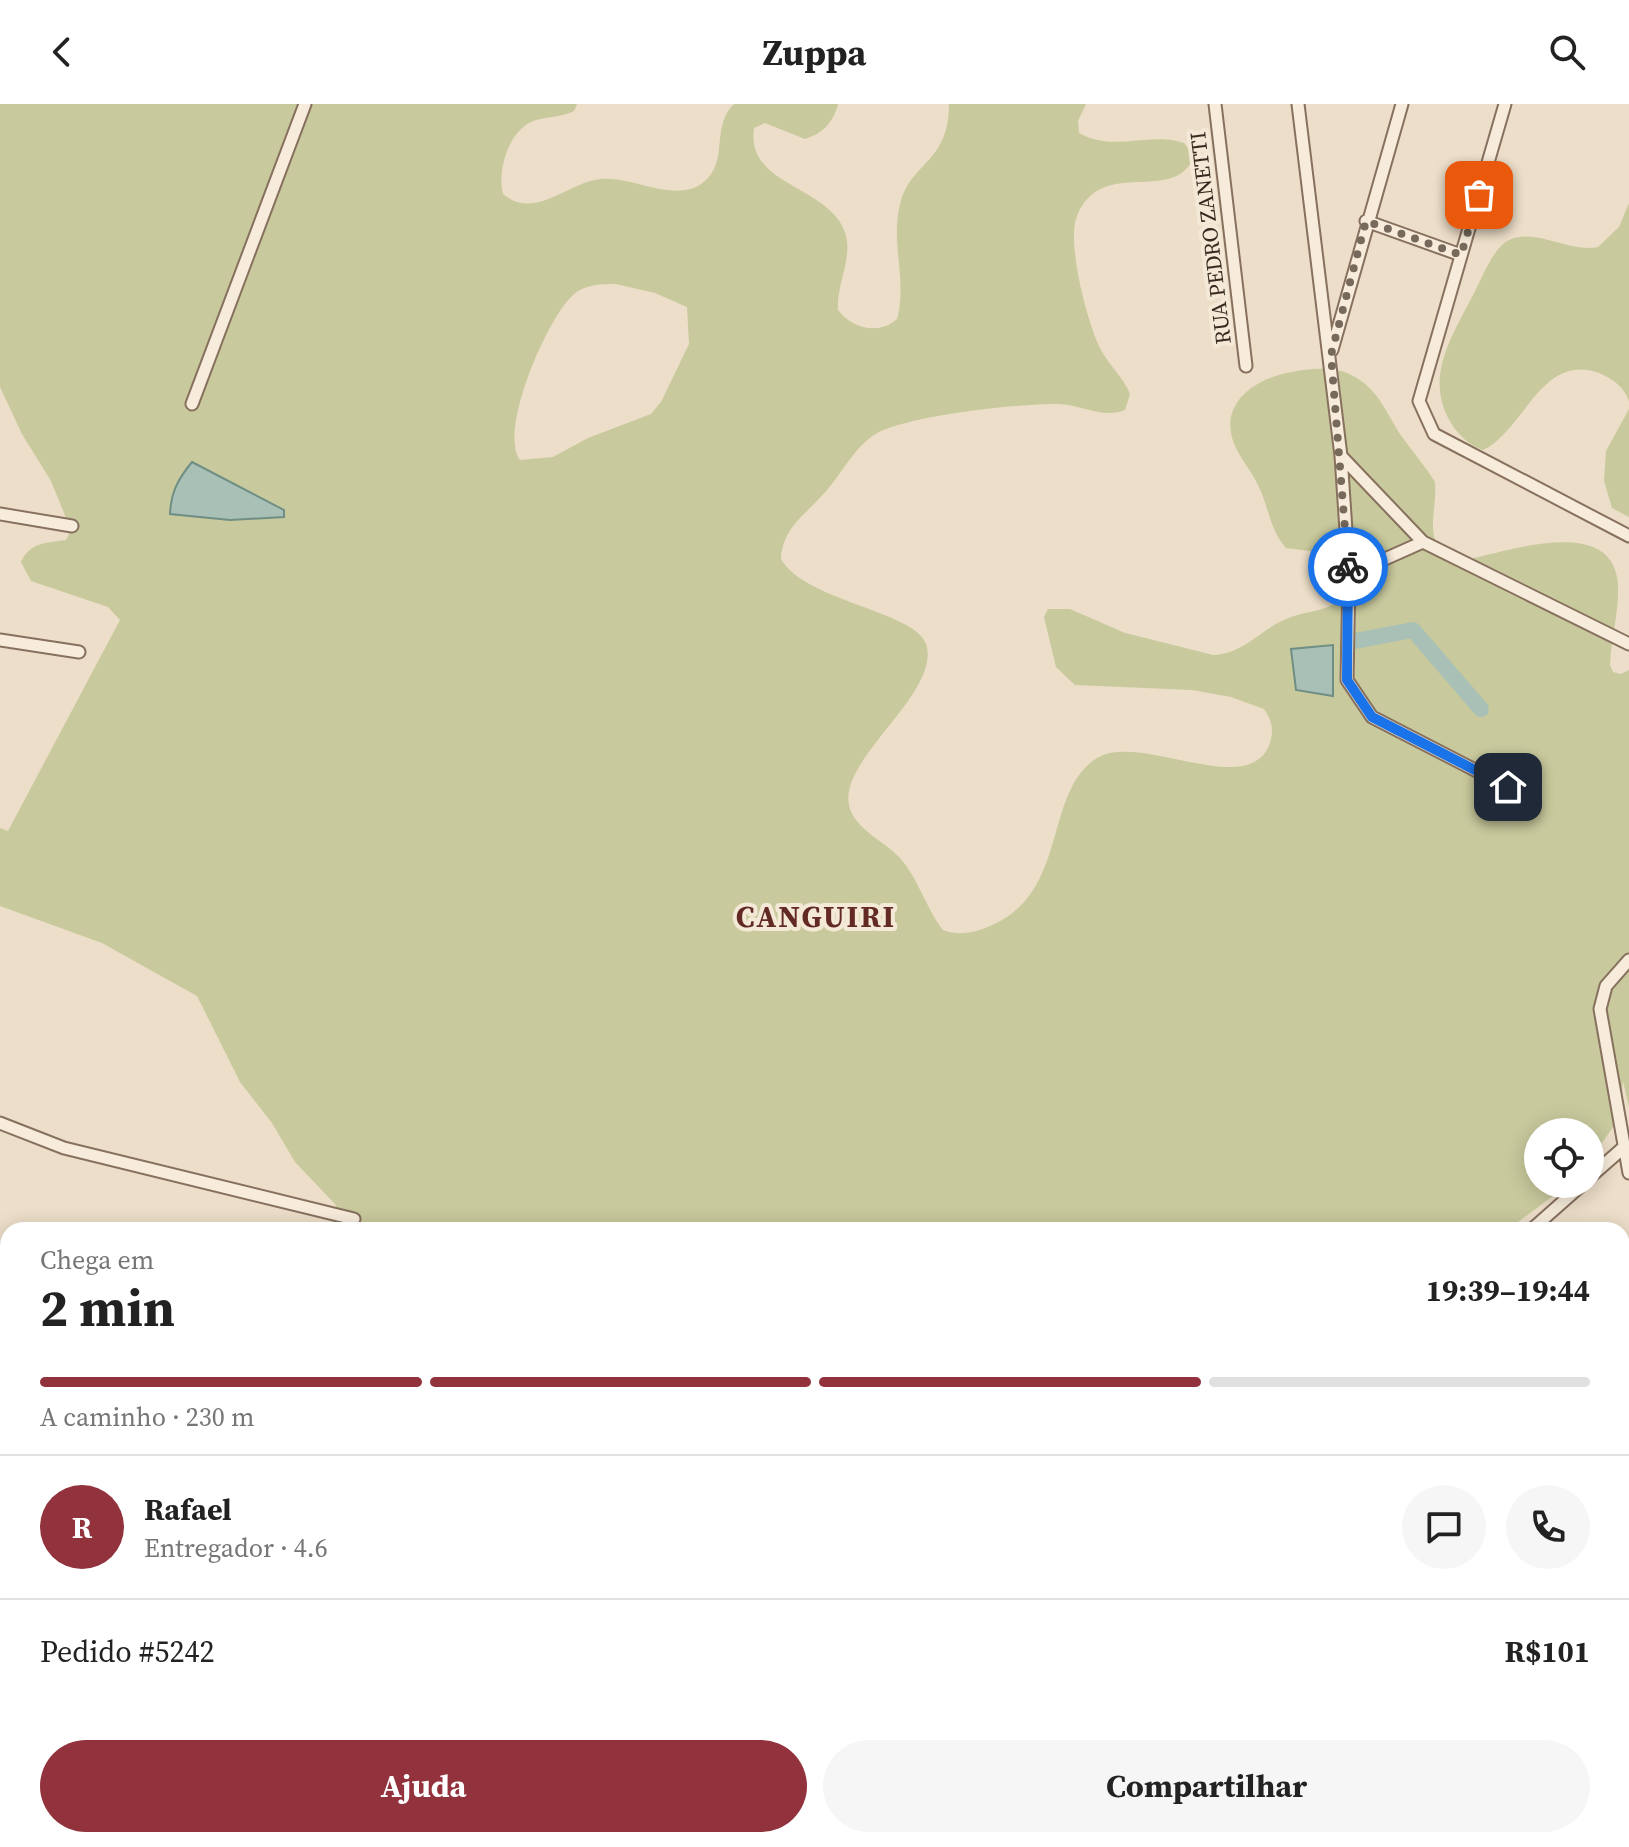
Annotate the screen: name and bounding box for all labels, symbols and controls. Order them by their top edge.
text: Zuppa [763,28,866,77]
icon: back [40,30,84,74]
icon: search [1545,30,1589,74]
street label: RUA PEDRO ZANETTI [1182,130,1238,346]
pin [1445,161,1513,229]
icon: bag [1457,173,1501,217]
courier [1308,527,1388,607]
icon: bike [1326,545,1370,589]
pin [1474,753,1542,821]
icon: home [1486,765,1530,809]
district label: CANGUIRI [736,896,896,937]
map controls [1524,1118,1604,1198]
button: locate [1524,1118,1604,1198]
text: Chega em [40,1242,154,1278]
text: 19:39–19:44 [1426,1270,1590,1311]
text: 2 min [40,1272,175,1343]
text: A caminho · 230 m [40,1399,254,1435]
button: chat [1402,1485,1486,1569]
button: phone [1506,1485,1590,1569]
text: Rafael [144,1489,232,1530]
text: R [72,1507,92,1548]
text: Entregador · 4.6 [144,1530,328,1566]
text: Pedido #5242 [40,1631,215,1672]
text: R$101 [1504,1631,1590,1672]
button: Ajuda [40,1740,807,1832]
button: Compartilhar [823,1740,1590,1832]

